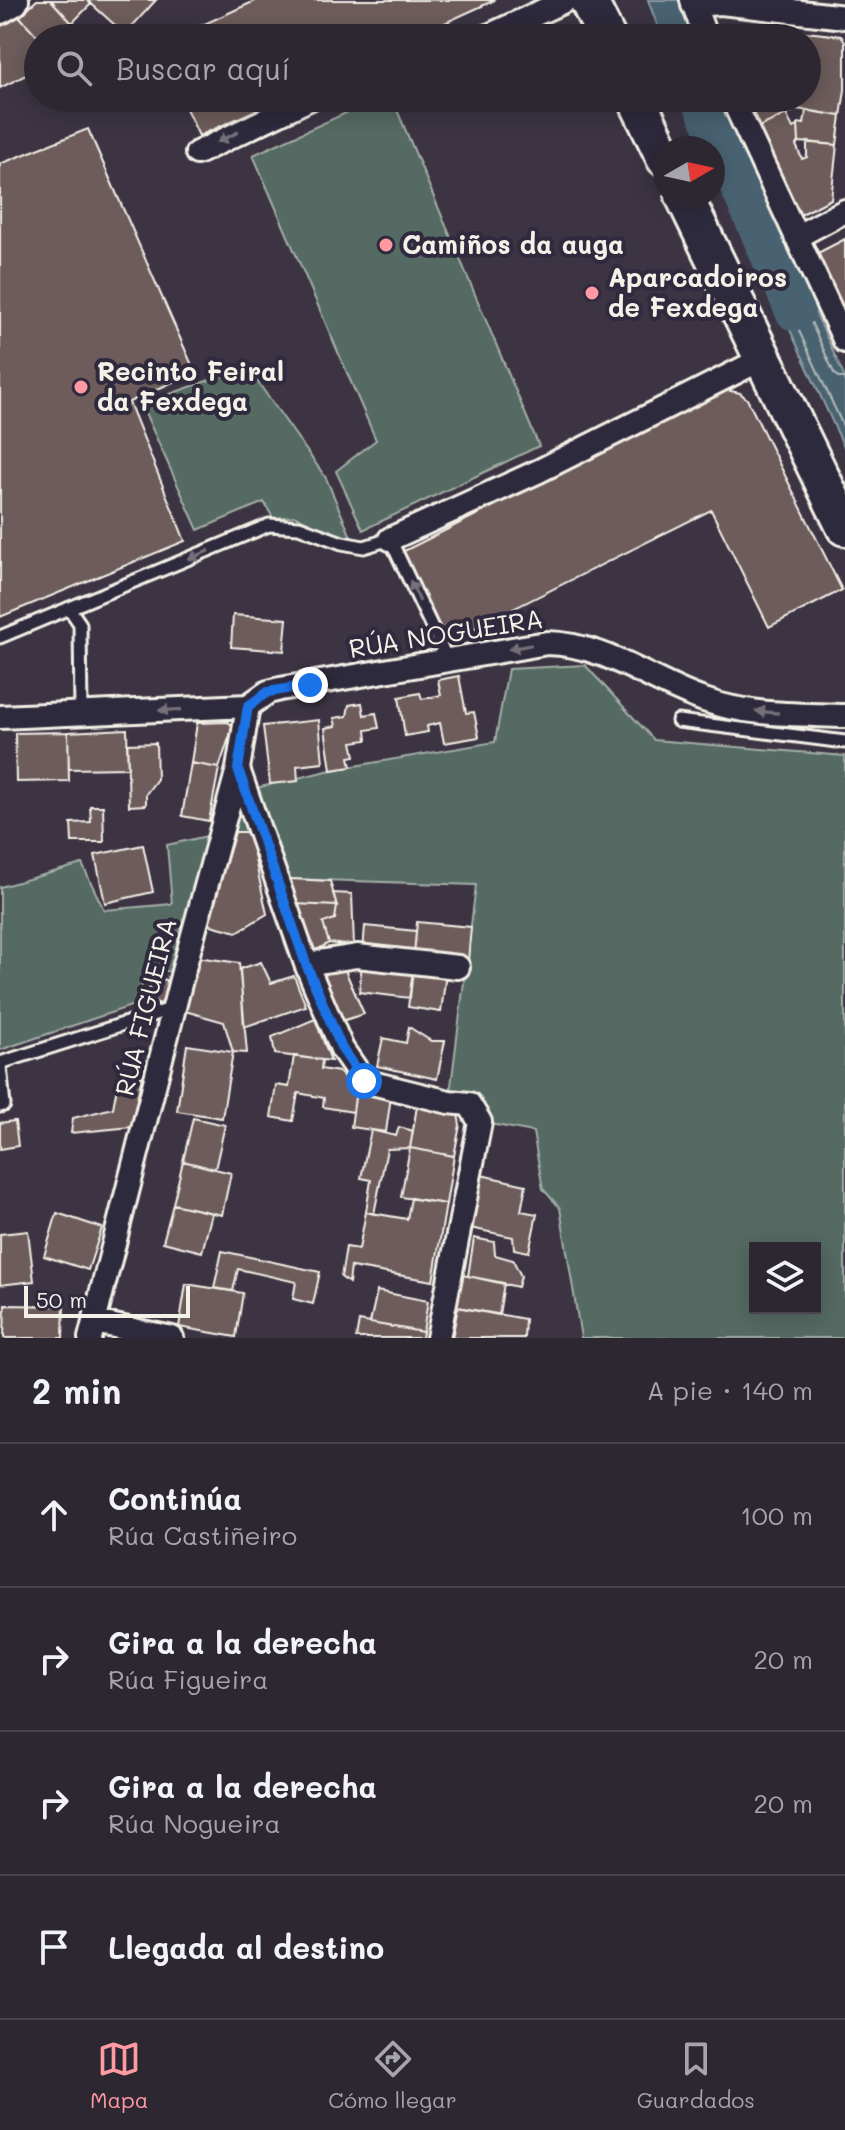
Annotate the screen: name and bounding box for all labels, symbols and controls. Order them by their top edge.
search box [24,24,821,112]
icon: search [52,46,96,90]
text: Buscar aquí [116,48,290,88]
one-way arrow [217,131,240,144]
north arrow [653,136,725,208]
place label: Camiños da auga [402,227,624,261]
marker: Camiños da auga [377,236,395,254]
place label: Aparcadoiros de Fexdega [608,260,787,324]
marker: Aparcadoiros de Fexdega [583,284,601,302]
place label: Recinto Feiral da Fexdega [97,354,284,418]
marker: Recinto Feiral da Fexdega [72,378,90,396]
one-way arrow [187,548,211,561]
one-way arrow [408,580,422,603]
street label: RÚA NOGUEIRA [346,601,545,665]
one-way arrow [508,642,533,654]
route end [292,667,328,703]
one-way arrow [157,703,182,716]
one-way arrow [754,706,779,719]
street label: RÚA FIGUEIRA [106,914,184,1099]
route start [346,1063,382,1099]
map controls [749,1242,821,1314]
button: layers [749,1242,821,1314]
scale bar [24,1282,190,1318]
text: 50 m [36,1285,87,1314]
text: 2 min [32,1368,121,1413]
text: A pie · 140 m [647,1373,813,1407]
text: Continúa [108,1478,242,1518]
icon: ahead [32,1493,76,1537]
text: 100 m [740,1498,813,1532]
text: Rúa Castiñeiro [108,1518,297,1552]
text: Gira a la derecha [108,1622,377,1662]
icon: right [32,1637,76,1681]
text: 20 m [753,1642,813,1676]
text: Rúa Figueira [108,1662,269,1696]
text: Gira a la derecha [108,1766,377,1806]
icon: right [32,1781,76,1825]
text: 20 m [753,1786,813,1820]
text: Rúa Nogueira [108,1806,281,1840]
icon: arrive [32,1925,76,1969]
text: Llegada al destino [108,1927,384,1967]
tab: Mapa [90,2037,148,2114]
tab: Cómo llegar [328,2037,457,2114]
tab: Guardados [637,2037,755,2114]

